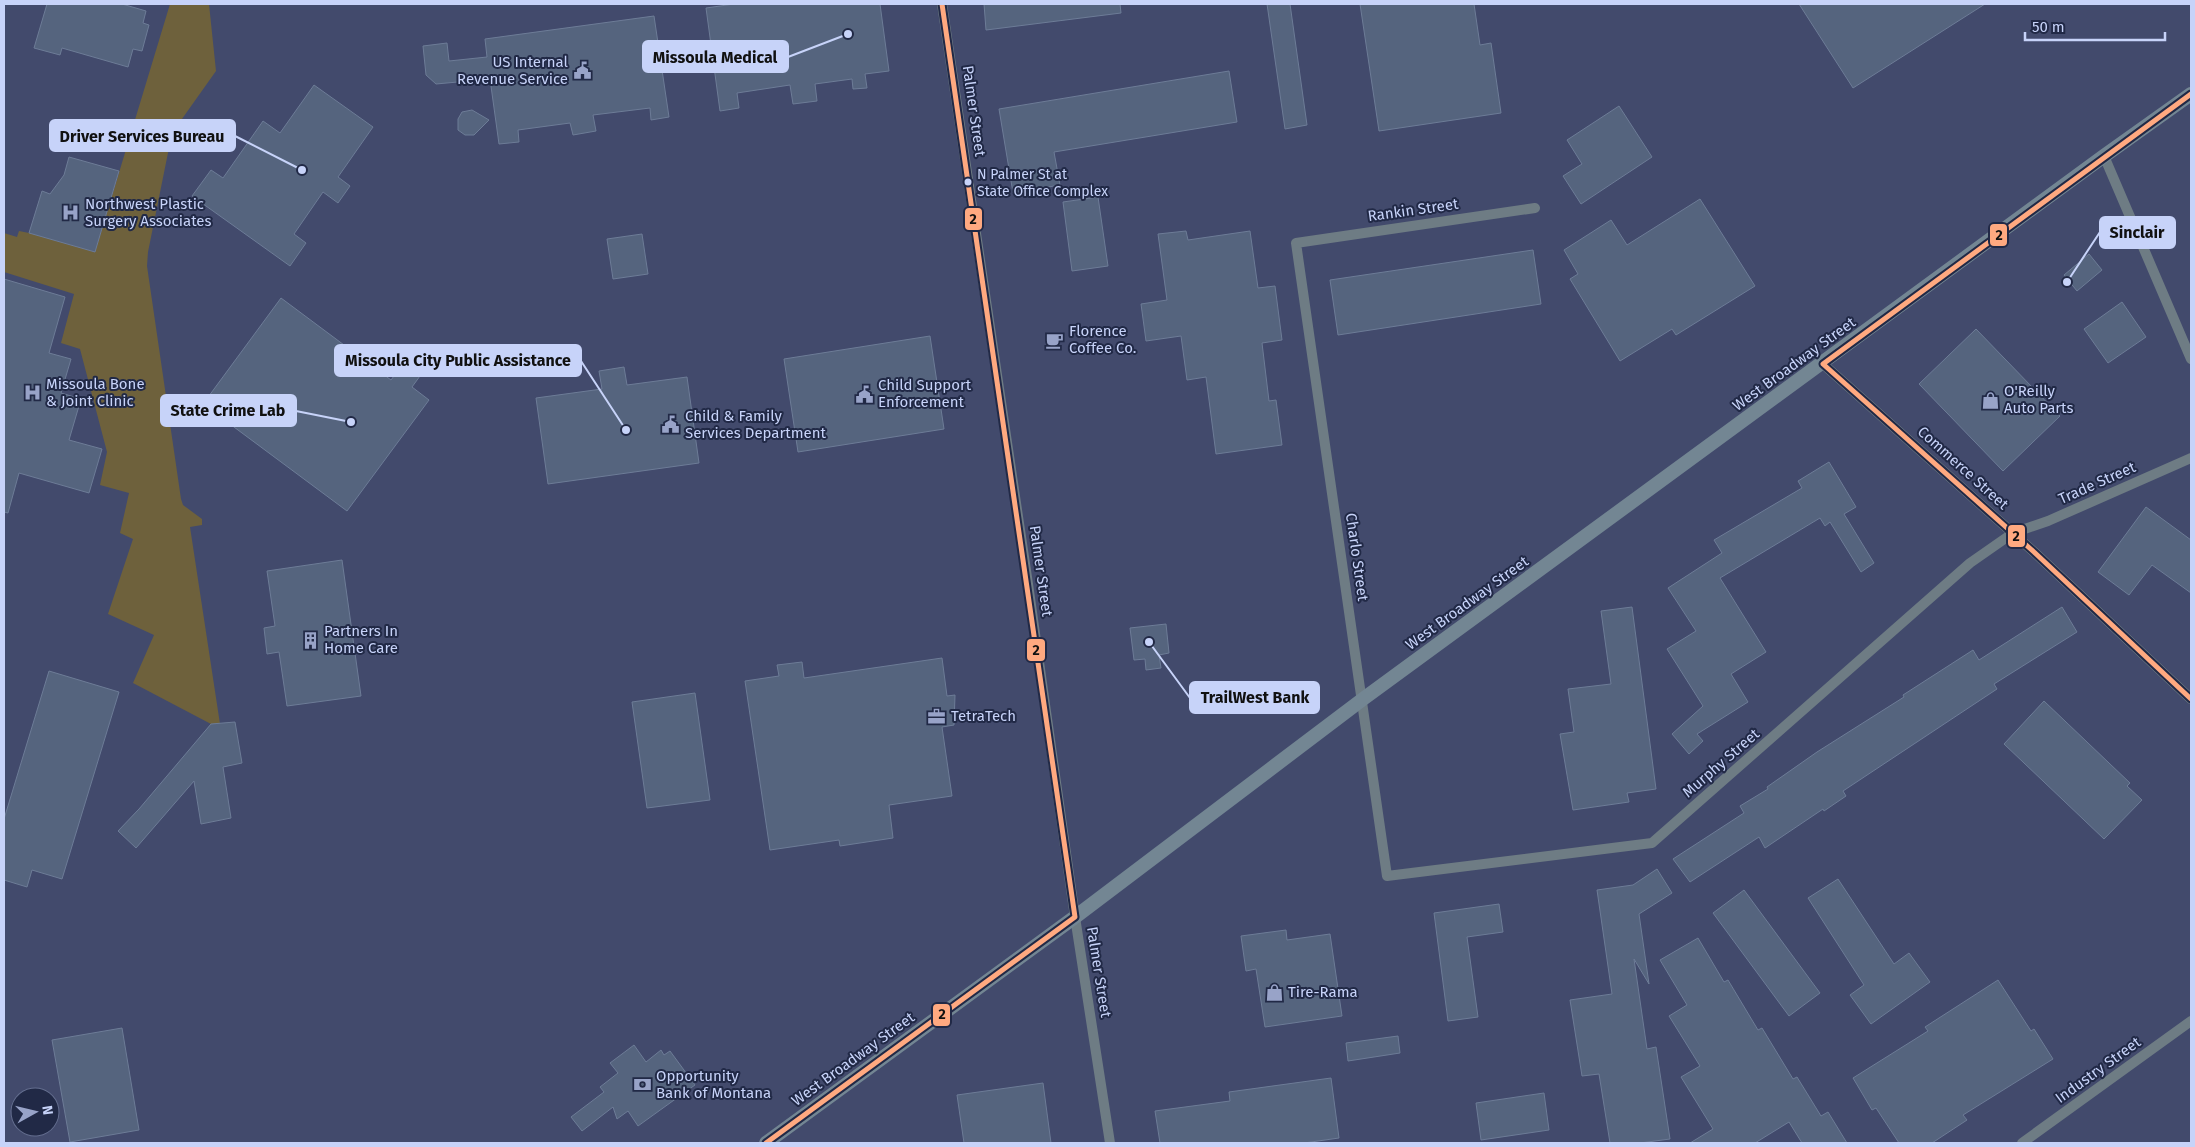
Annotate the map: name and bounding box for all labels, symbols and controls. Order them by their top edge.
scale bar [2025,10,2165,42]
text: 50 m [2032,18,2065,36]
callout: Missoula Medical [643,41,788,72]
text: Missoula Medical [653,48,778,67]
place label: US Internal Revenue Service [457,53,569,88]
public building icon: US Internal Revenue Service [572,61,592,81]
street label: Palmer Street [959,64,989,158]
callout: Driver Services Bureau [50,120,235,151]
text: Driver Services Bureau [60,127,224,146]
place label: N Palmer St at State Office Complex [977,166,1108,200]
marker: N Palmer St at State Office Complex [963,177,973,187]
place label: Northwest Plastic Surgery Associates [85,195,212,230]
street label: Rankin Street [1367,195,1460,225]
hospital icon: Northwest Plastic Surgery Associates [61,203,81,223]
line badge: 2 [964,207,983,231]
text: 2 [969,211,977,228]
callout: Sinclair [2100,217,2175,248]
line badge: 2 [1989,223,2008,247]
text: Sinclair [2110,223,2165,242]
text: 2 [1995,227,2003,244]
street label: West Broadway Street [1729,313,1859,415]
place label: Florence Coffee Co. [1069,322,1136,357]
cafe icon: Florence Coffee Co. [1045,330,1065,350]
callout: Missoula City Public Assistance [335,345,581,376]
text: Missoula City Public Assistance [345,351,571,370]
place label: Missoula Bone & Joint Clinic [46,375,145,410]
place label: Child Support Enforcement [878,376,972,411]
place label: O'Reilly Auto Parts [2004,382,2074,417]
hospital icon: Missoula Bone & Joint Clinic [22,383,42,403]
public building icon: Child Support Enforcement [854,384,874,404]
shop icon: O'Reilly Auto Parts [1980,390,2000,410]
callout: State Crime Lab [161,395,296,426]
text: State Crime Lab [171,401,285,420]
place label: Child & Family Services Department [685,407,827,442]
public building icon: Child & Family Services Department [661,415,681,435]
street label: Commerce Street [1914,423,2012,514]
street label: Trade Street [2056,458,2139,508]
street label: Charlo Street [1342,512,1372,603]
street label: Palmer Street [1026,524,1056,618]
line badge: 2 [2007,524,2026,548]
text: 2 [2012,528,2020,545]
street label: West Broadway Street [1402,552,1532,654]
place label: Partners In Home Care [324,622,398,657]
building icon: Partners In Home Care [300,630,320,650]
line badge: 2 [1026,638,1046,662]
text: 2 [1032,642,1040,659]
callout: TrailWest Bank [1190,682,1319,713]
text: TrailWest Bank [1201,688,1309,707]
office icon: TetraTech [927,706,947,726]
place label: TetraTech [951,707,1016,725]
street label: Murphy Street [1679,724,1764,801]
street label: Palmer Street [1083,925,1115,1019]
shop icon: Tire-Rama [1264,982,1284,1002]
place label: Tire-Rama [1288,983,1358,1001]
line badge: 2 [932,1003,951,1027]
text: 2 [938,1006,946,1023]
street label: West Broadway Street [788,1008,918,1110]
street label: Industry Street [2052,1033,2145,1107]
place label: Opportunity Bank of Montana [656,1067,771,1102]
bank icon: Opportunity Bank of Montana [632,1075,652,1095]
north arrow [10,1087,60,1137]
text: N [38,1104,56,1116]

